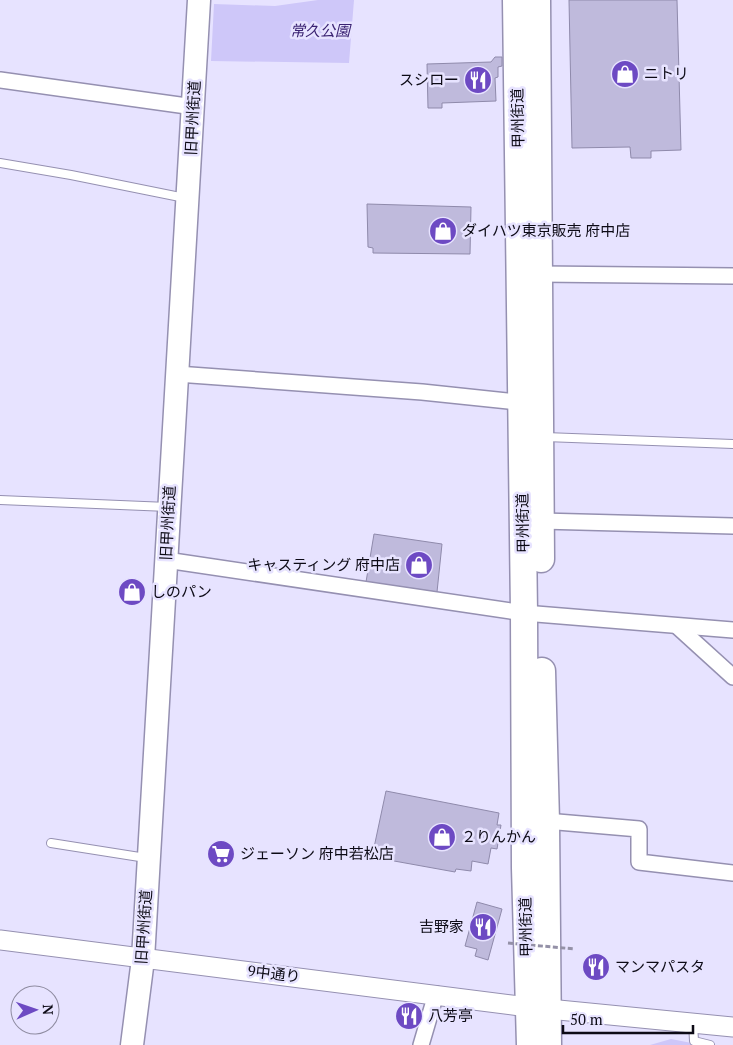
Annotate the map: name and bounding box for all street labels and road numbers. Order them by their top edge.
street label: 旧甲州街道 [180,80,204,156]
street label: 甲州街道 [506,88,528,148]
street label: 旧甲州街道 [155,485,179,561]
street label: 甲州街道 [511,493,533,553]
street label: 旧甲州街道 [130,889,156,965]
street label: 甲州街道 [514,897,536,957]
street label: 9中通り [247,960,302,986]

